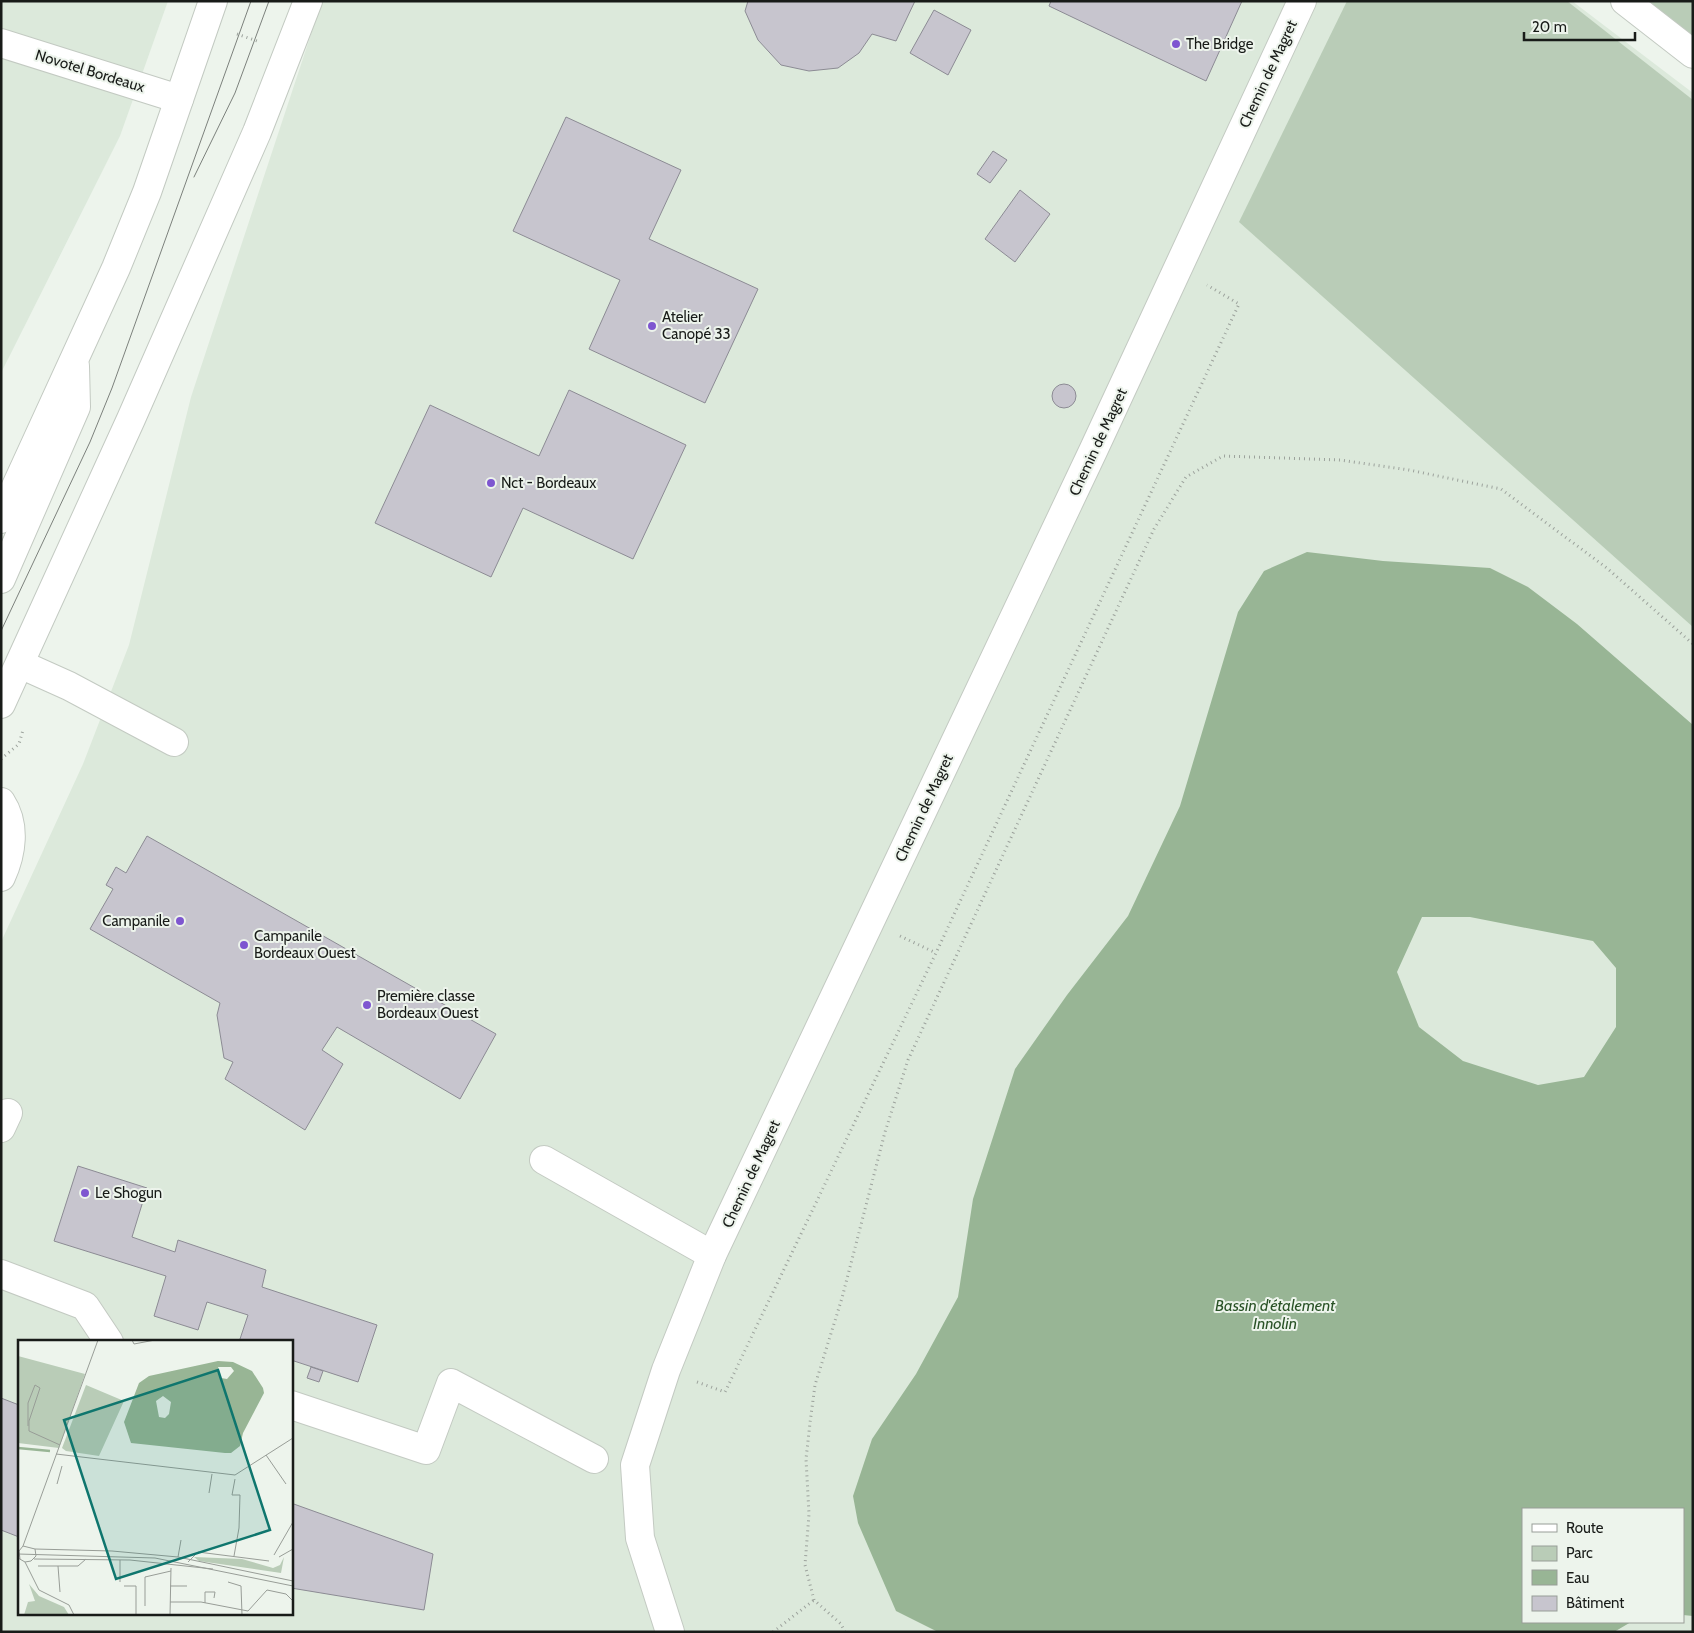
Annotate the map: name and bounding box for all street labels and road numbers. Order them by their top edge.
street label: Chemin de Magret [1235,17,1301,131]
street label: Novotel Bordeaux [33,46,147,96]
street label: Chemin de Magret [1065,385,1131,499]
street label: Chemin de Magret [891,751,957,865]
street label: Chemin de Magret [718,1117,784,1231]

